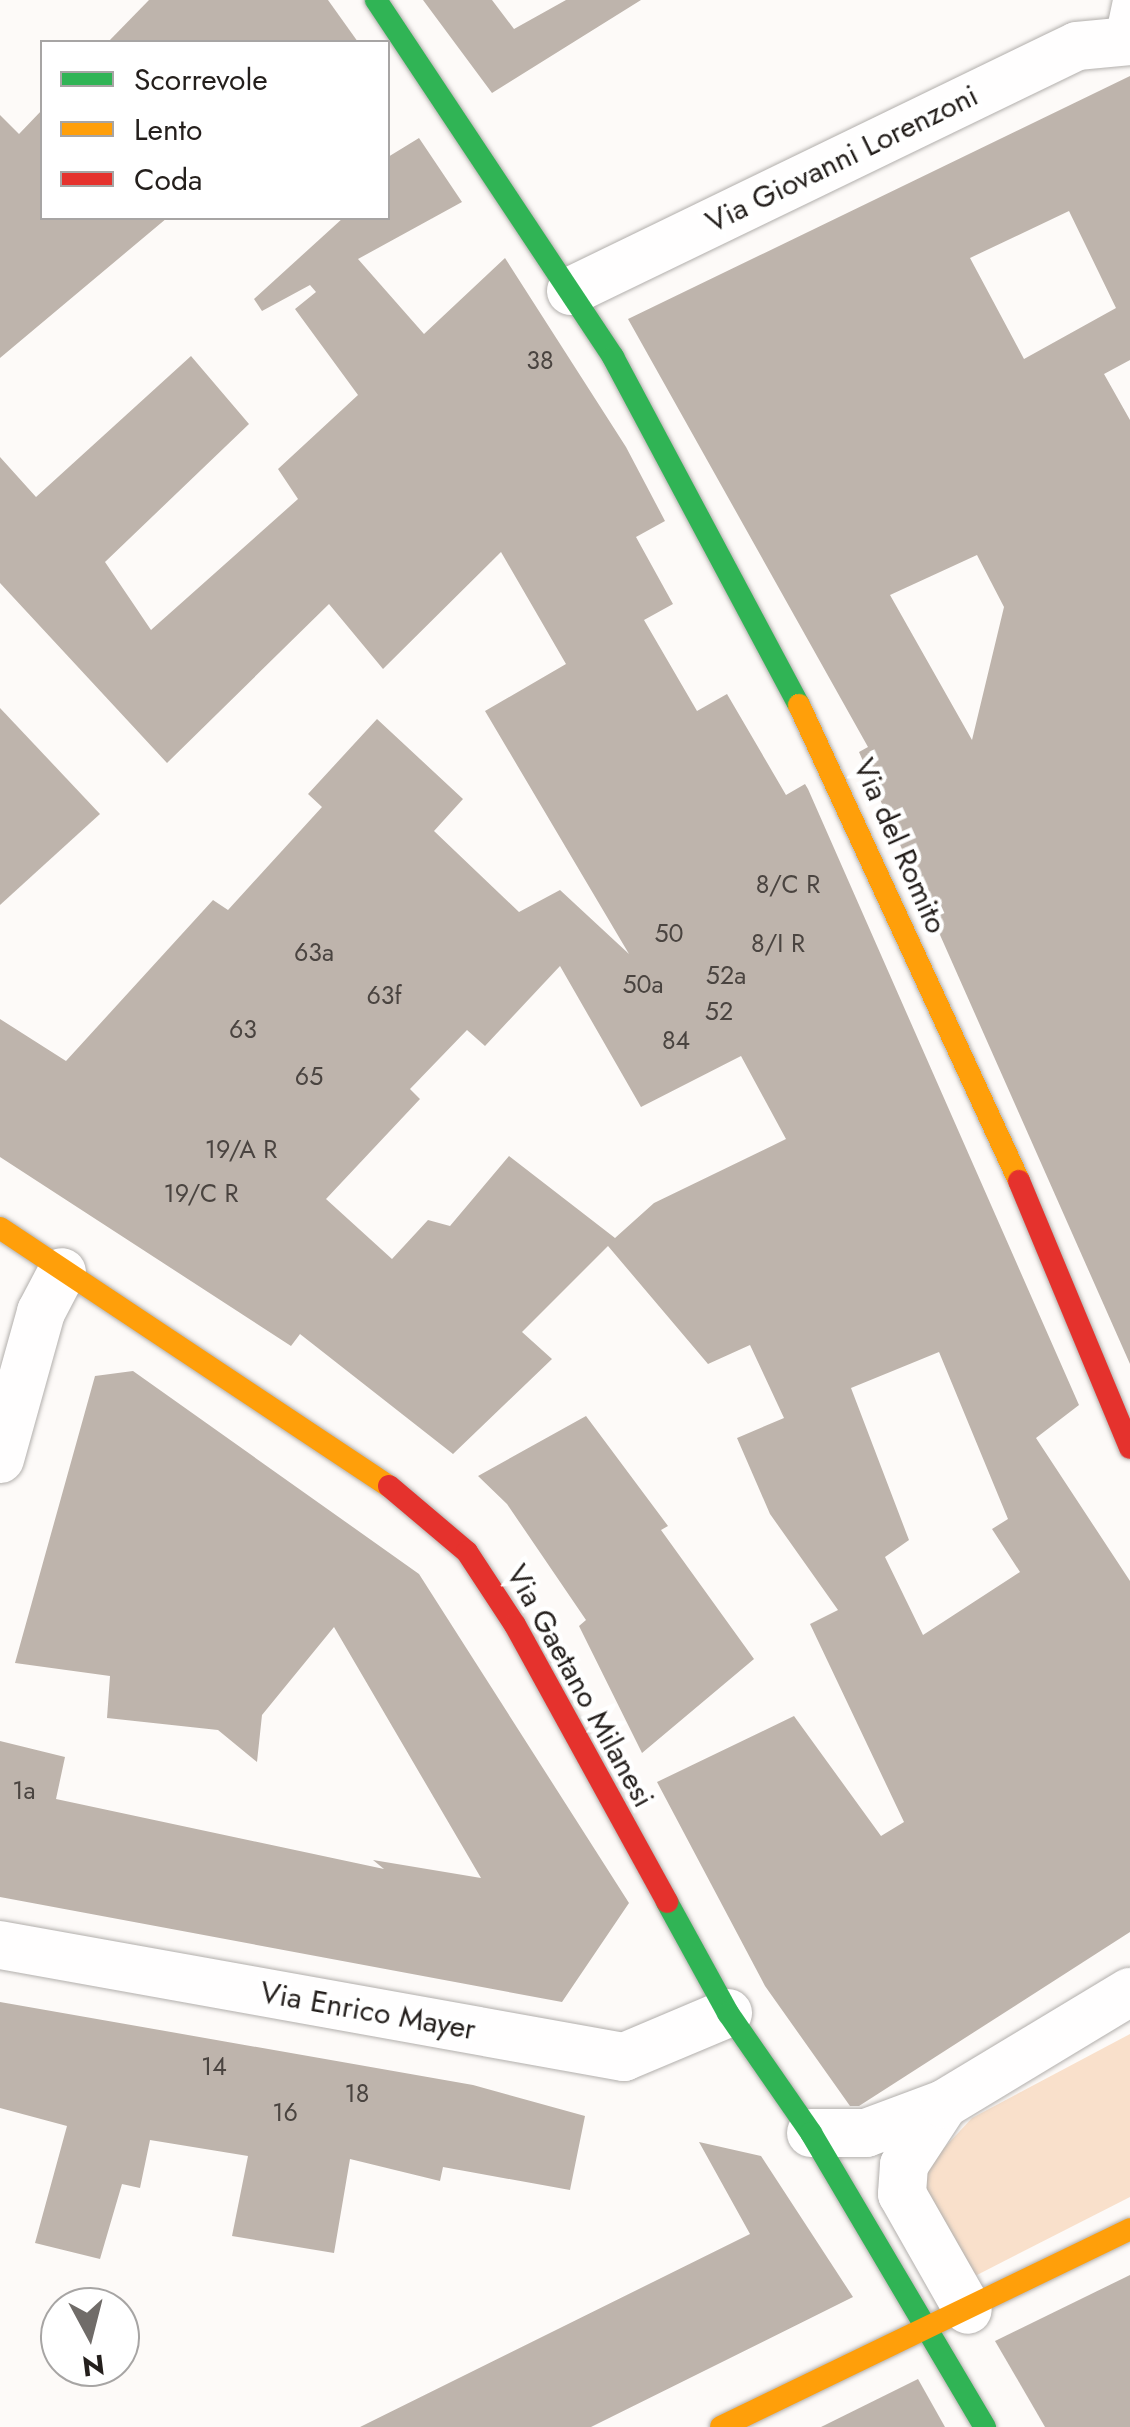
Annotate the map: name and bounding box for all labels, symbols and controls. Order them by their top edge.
legend [40,40,390,220]
text: Scorrevole [134,58,268,101]
street label: Via Giovanni Lorenzoni [700,77,984,241]
text: Lento [134,108,202,151]
text: Coda [134,158,202,201]
house number: 38 [526,345,554,375]
street label: Via del Romito [845,753,955,939]
house number: 8/C R [756,869,820,899]
house number: 50 [654,918,684,948]
house number: 8/I R [751,928,805,958]
house number: 63a [294,937,334,967]
house number: 52a [706,960,746,990]
house number: 50a [622,969,664,999]
house number: 63f [366,980,402,1010]
house number: 52 [705,996,733,1026]
house number: 63 [229,1014,257,1044]
house number: 84 [662,1025,690,1055]
house number: 65 [295,1061,323,1091]
house number: 19/A R [205,1134,277,1164]
house number: 19/C R [163,1178,239,1208]
street label: Via Gaetano Milanesi [498,1559,662,1813]
house number: 1a [12,1775,36,1805]
street label: Via Enrico Mayer [257,1974,479,2048]
house number: 14 [201,2051,227,2081]
house number: 18 [345,2078,369,2108]
house number: 16 [272,2097,298,2127]
north arrow [40,2287,140,2387]
text: N [80,2344,107,2387]

